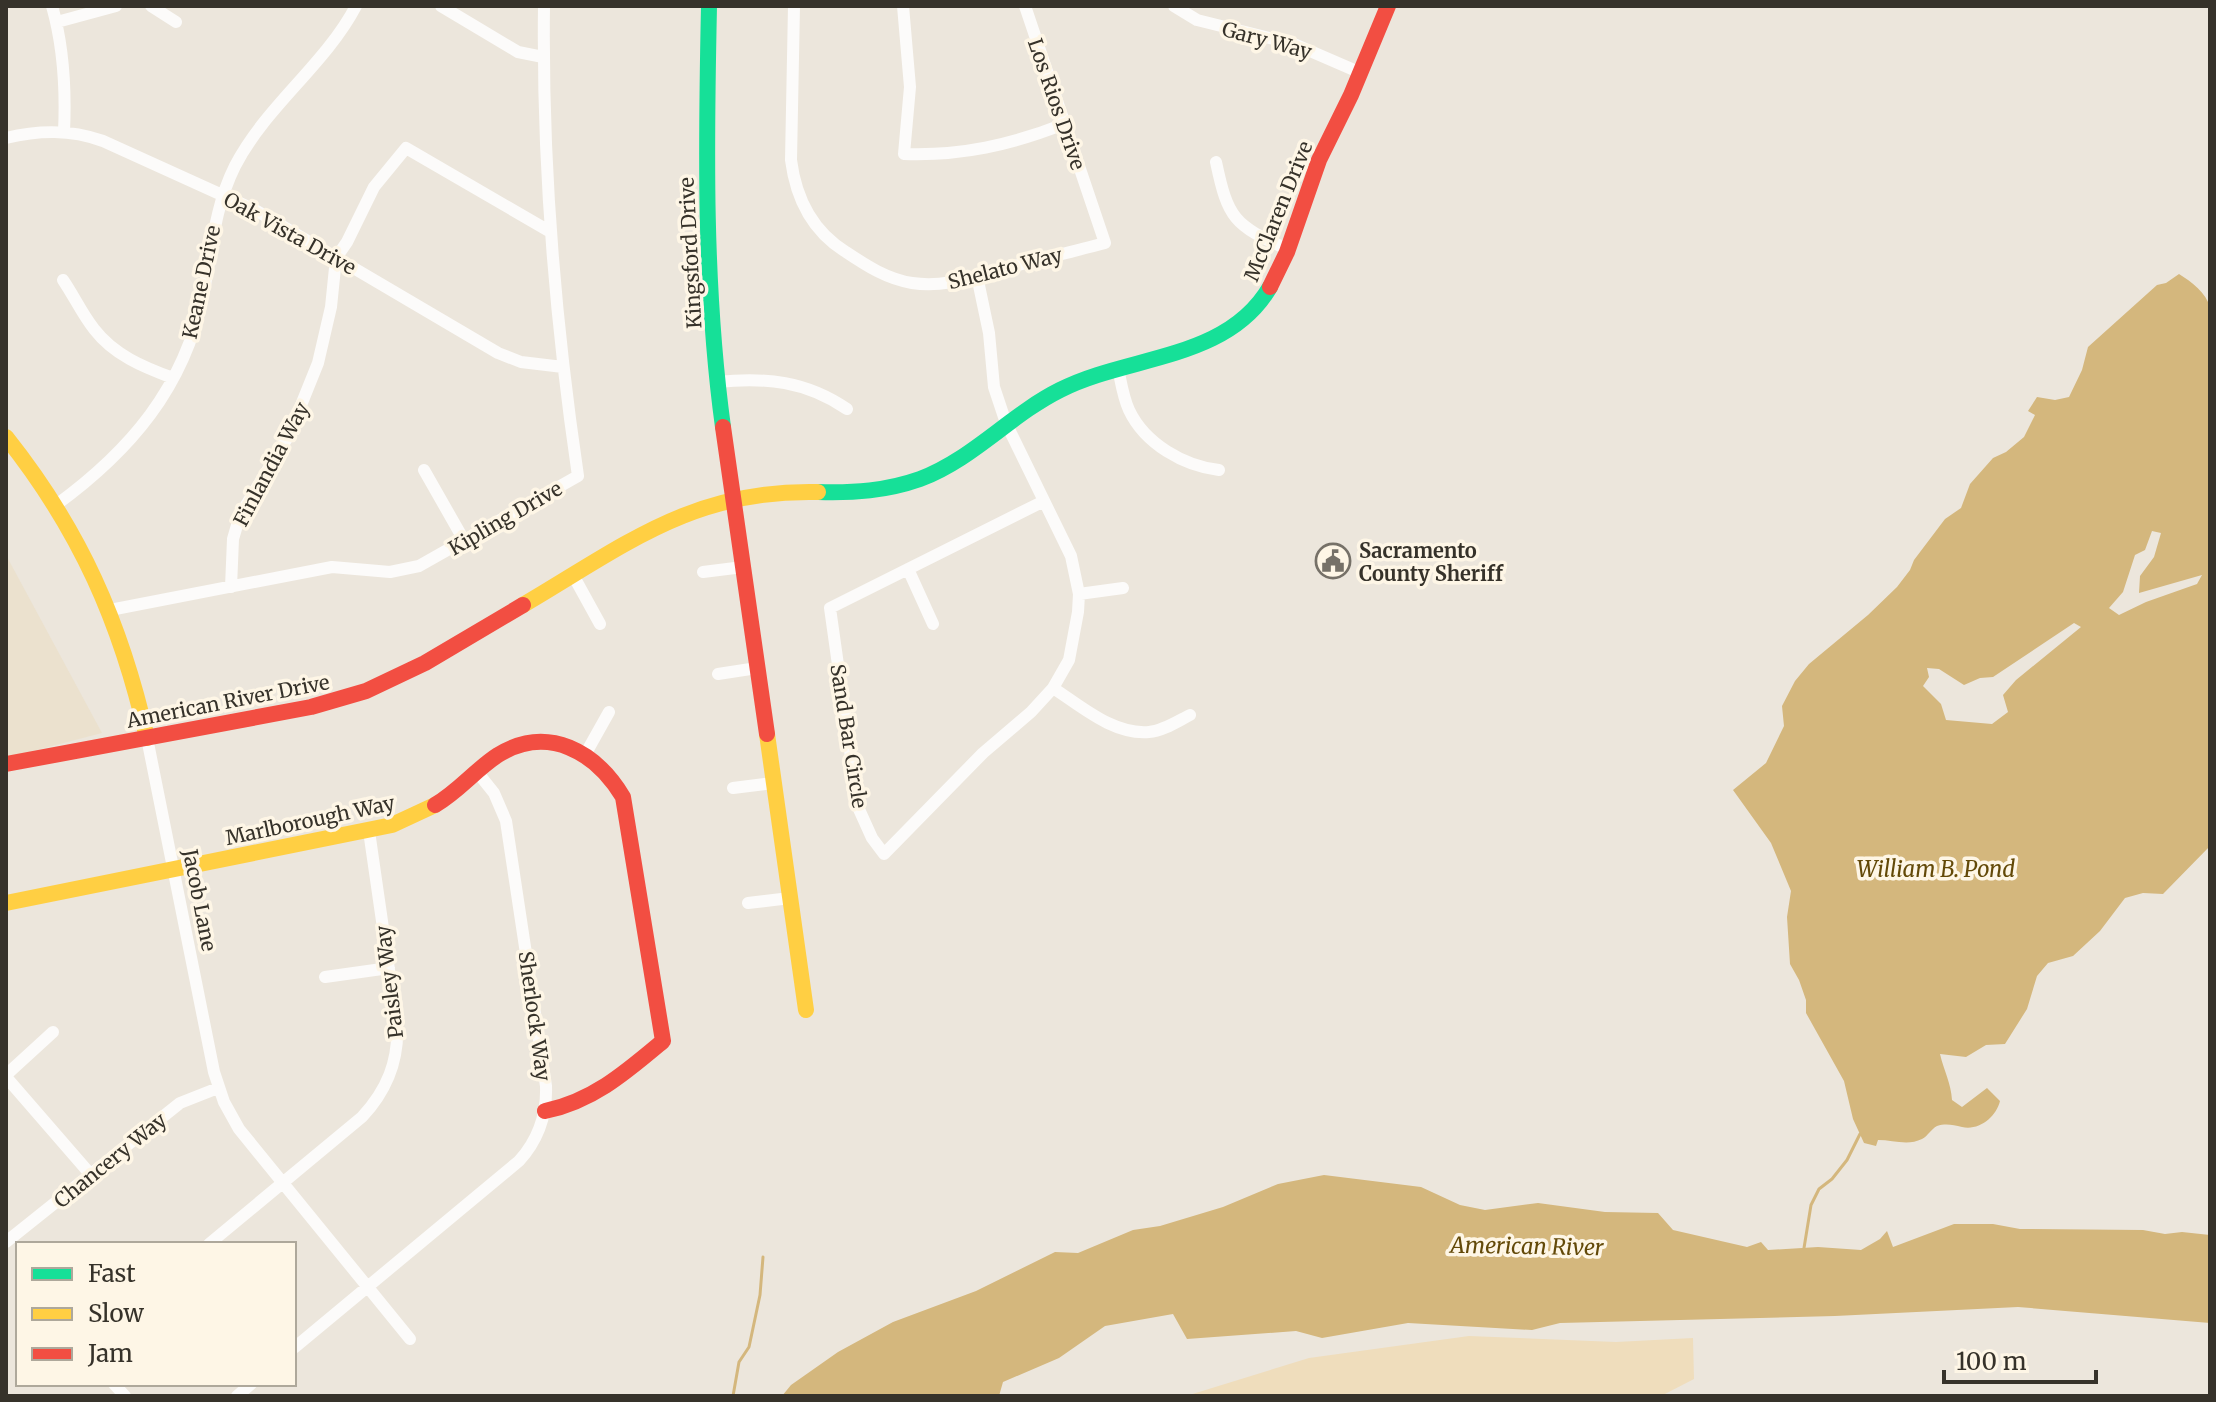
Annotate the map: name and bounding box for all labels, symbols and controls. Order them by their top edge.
street label: Gary Way [1219,16,1315,64]
street label: Los Rios Drive [1023,35,1091,173]
street label: McClaren Drive [1239,137,1317,285]
street label: Kingsford Drive [674,177,706,329]
street label: Oak Vista Drive [219,186,361,280]
street label: Keane Drive [177,223,225,341]
street label: Shelato Way [945,242,1065,294]
street label: Finlandia Way [228,397,314,530]
street label: Kipling Drive [444,475,566,561]
place label: Sacramento County Sheriff [1359,538,1504,586]
public building icon: Sacramento County Sheriff [1314,542,1352,580]
street label: Sand Bar Circle [825,662,873,810]
street label: American River Drive [124,669,331,733]
street label: Marlborough Way [223,790,397,850]
street label: Jacob Lane [178,846,222,953]
water label: William B. Pond [1857,855,2015,883]
street label: Paisley Way [370,924,408,1040]
street label: Sherlock Way [514,950,557,1083]
street label: Chancery Way [49,1107,172,1213]
water label: American River [1448,1231,1605,1261]
legend [16,1242,296,1386]
text: Fast [88,1258,136,1289]
text: Slow [88,1298,144,1329]
scale bar [1944,1334,2096,1384]
text: Jam [87,1338,133,1369]
text: 100 m [1956,1346,2027,1377]

